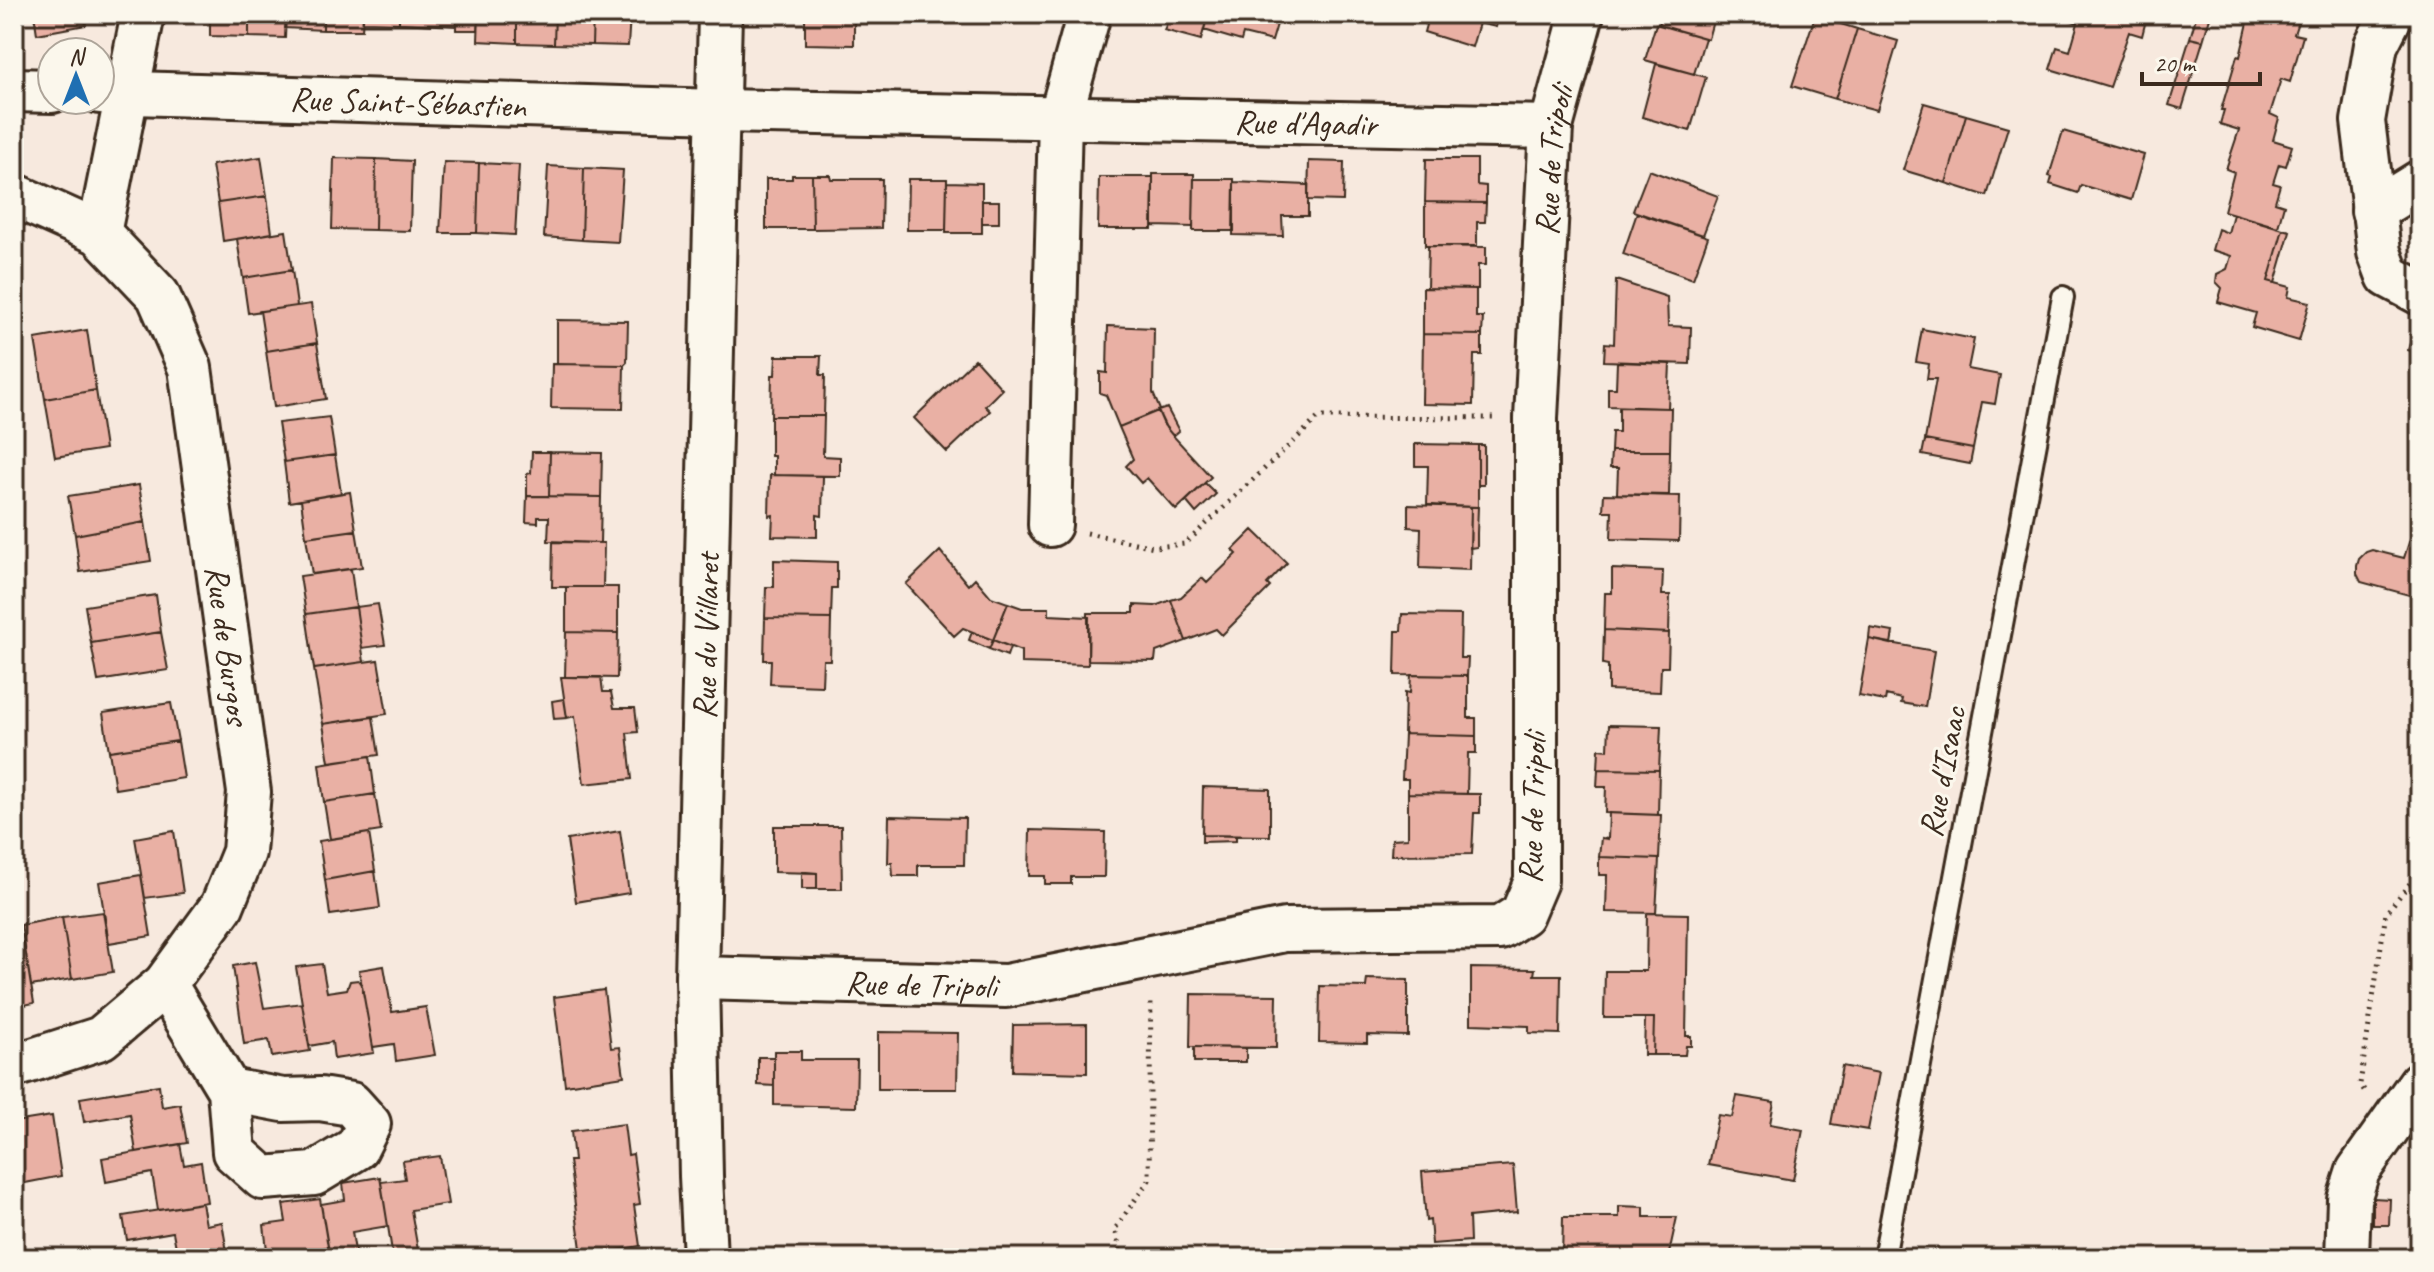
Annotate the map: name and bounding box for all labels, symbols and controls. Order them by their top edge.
north arrow [36,36,116,116]
scale bar [2142,36,2260,86]
text: N [69,43,86,71]
text: 20 m [2154,49,2197,79]
street label: Rue Saint-Sébastien [289,76,528,127]
street label: Rue de Tripoli [1524,76,1584,237]
street label: Rue d'Agadir [1234,99,1380,145]
street label: Rue du Villaret [682,549,729,720]
street label: Rue de Burgos [196,563,261,731]
street label: Rue d'Isaac [1908,701,1976,841]
street label: Rue de Tripoli [1508,727,1556,884]
street label: Rue de Tripoli [845,960,1002,1007]

